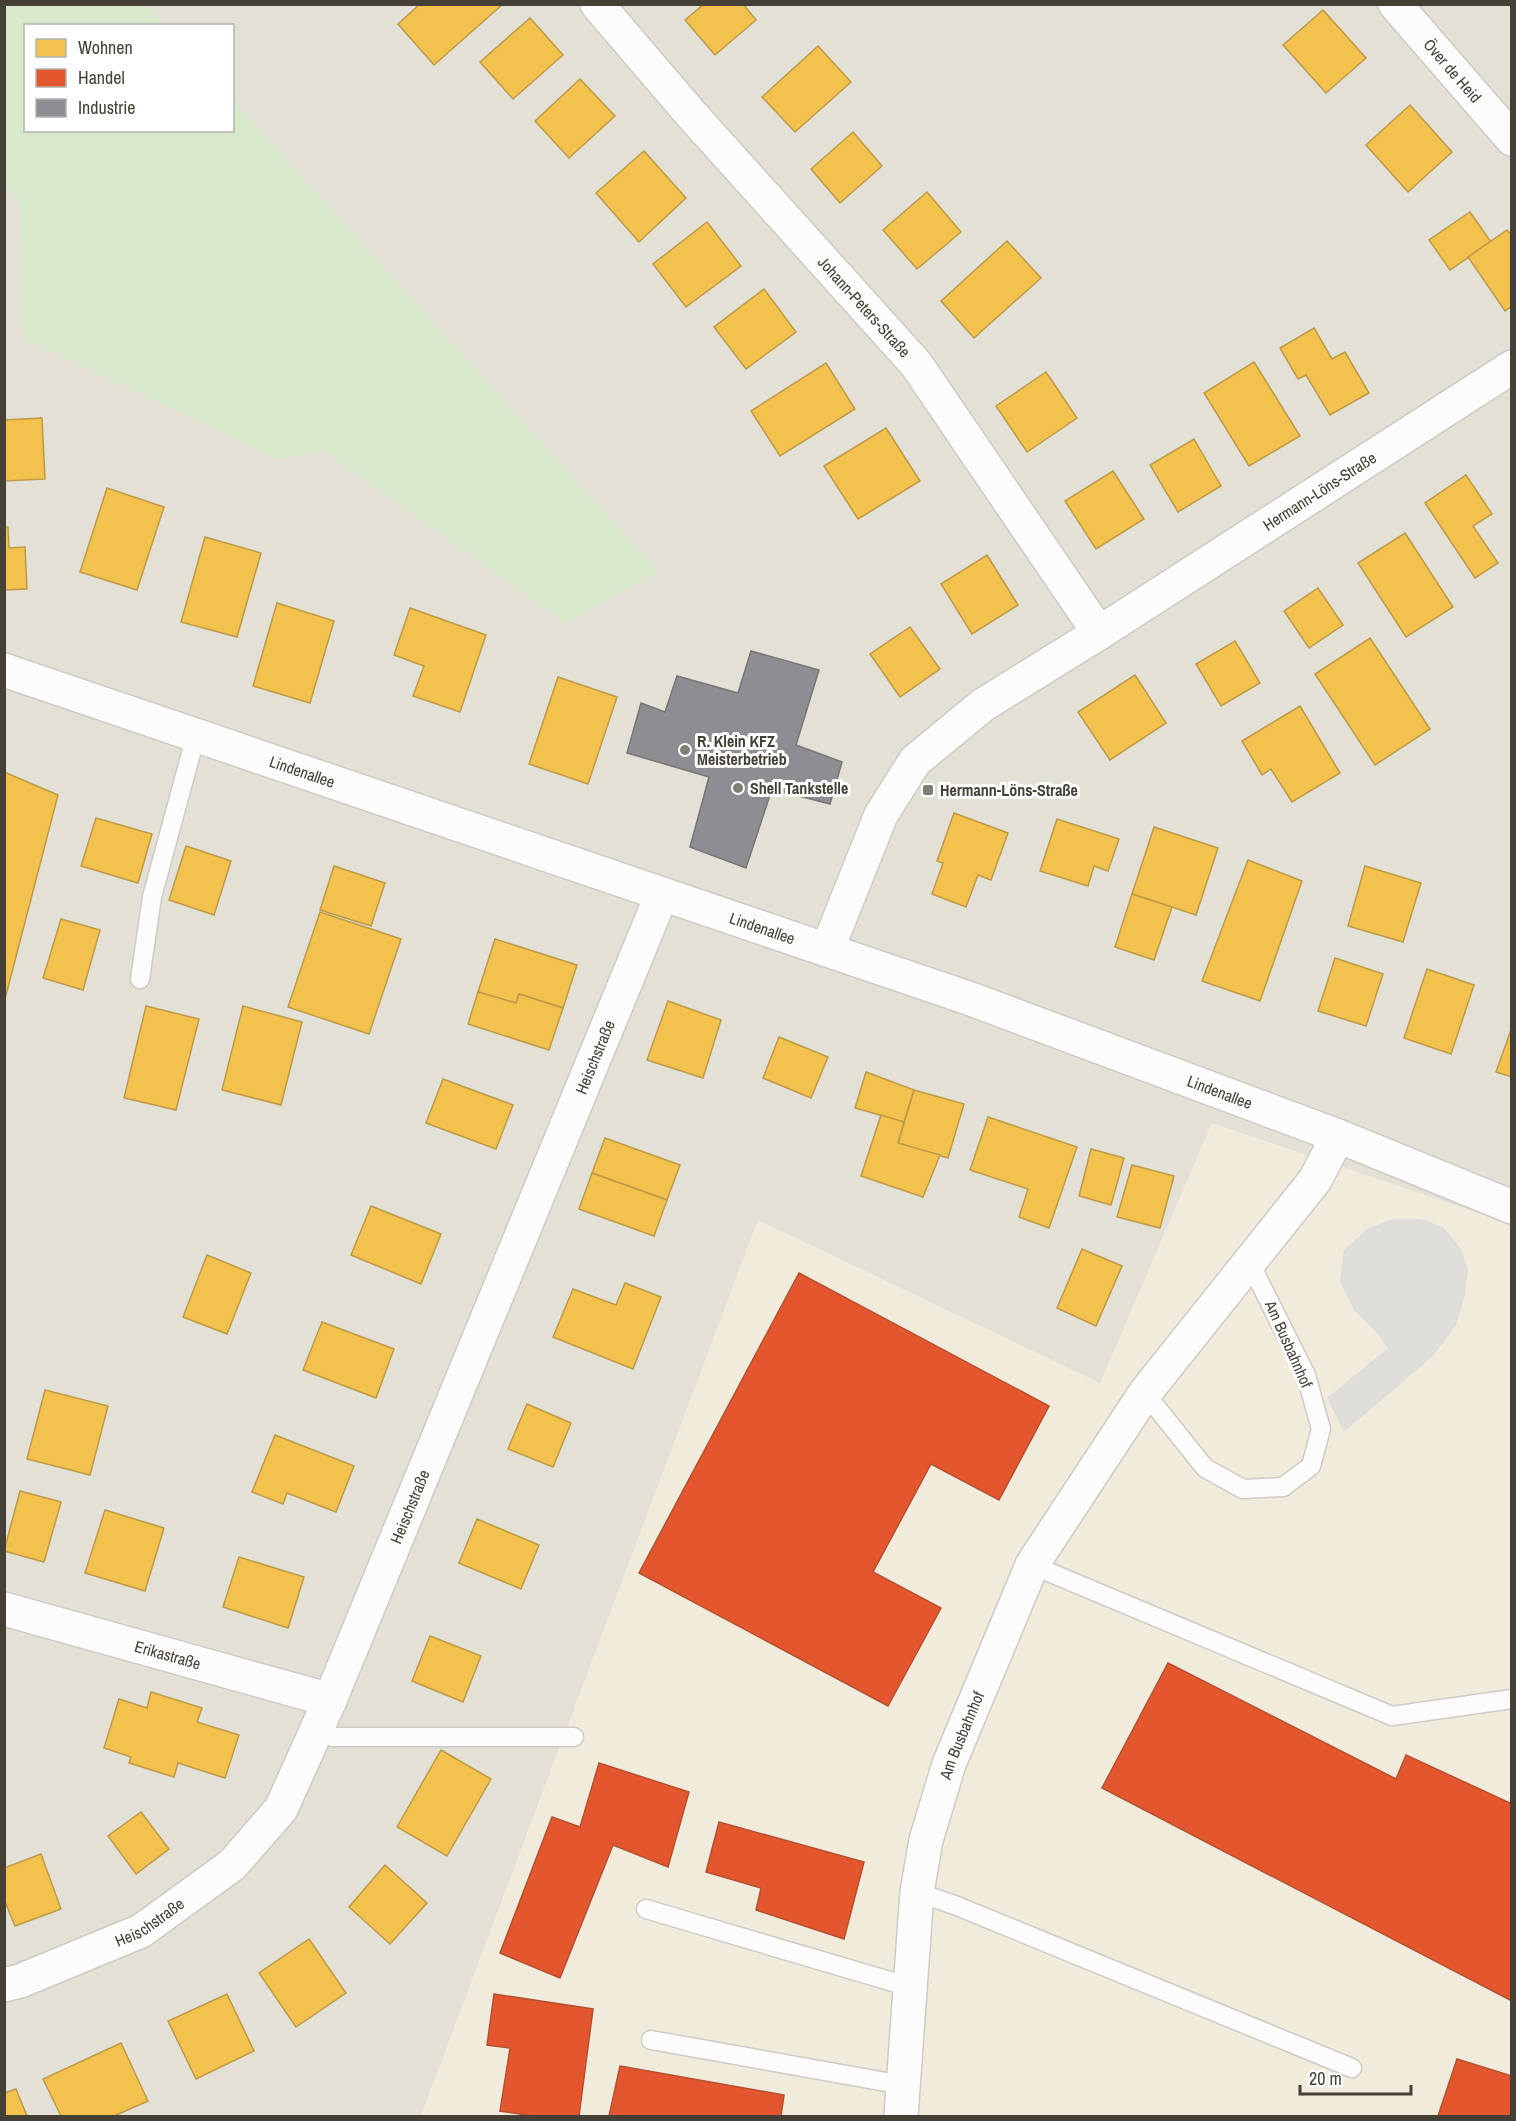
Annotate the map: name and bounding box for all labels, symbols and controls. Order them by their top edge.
legend [24,24,234,132]
street label: Över de Heid [1419,34,1487,107]
text: Wohnen [78,35,133,60]
text: Handel [78,65,125,90]
text: Industrie [78,95,135,120]
street label: Johann-Peters-Straße [813,251,916,362]
street label: Hermann-Löns-Straße [1259,446,1380,536]
place label: R. Klein KFZ Meisterbetrieb [697,730,787,770]
marker: R. Klein KFZ Meisterbetrieb [678,743,692,757]
street label: Lindenallee [267,750,338,793]
place label: Shell Tankstelle [750,777,848,799]
place label: Hermann-Löns-Straße [940,779,1078,801]
marker: Shell Tankstelle [731,781,745,795]
marker: Hermann-Löns-Straße [921,783,935,797]
street label: Lindenallee [727,907,798,949]
street label: Heischstraße [570,1017,620,1097]
street label: Lindenallee [1184,1070,1255,1114]
street label: Am Busbahnhof [1260,1296,1318,1391]
street label: Heischstraße [385,1466,435,1547]
street label: Erikastraße [132,1635,203,1674]
street label: Am Busbahnhof [934,1687,989,1783]
street label: Heischstraße [111,1892,188,1952]
scale bar [1300,2058,1411,2096]
text: 20 m [1309,2066,1342,2091]

